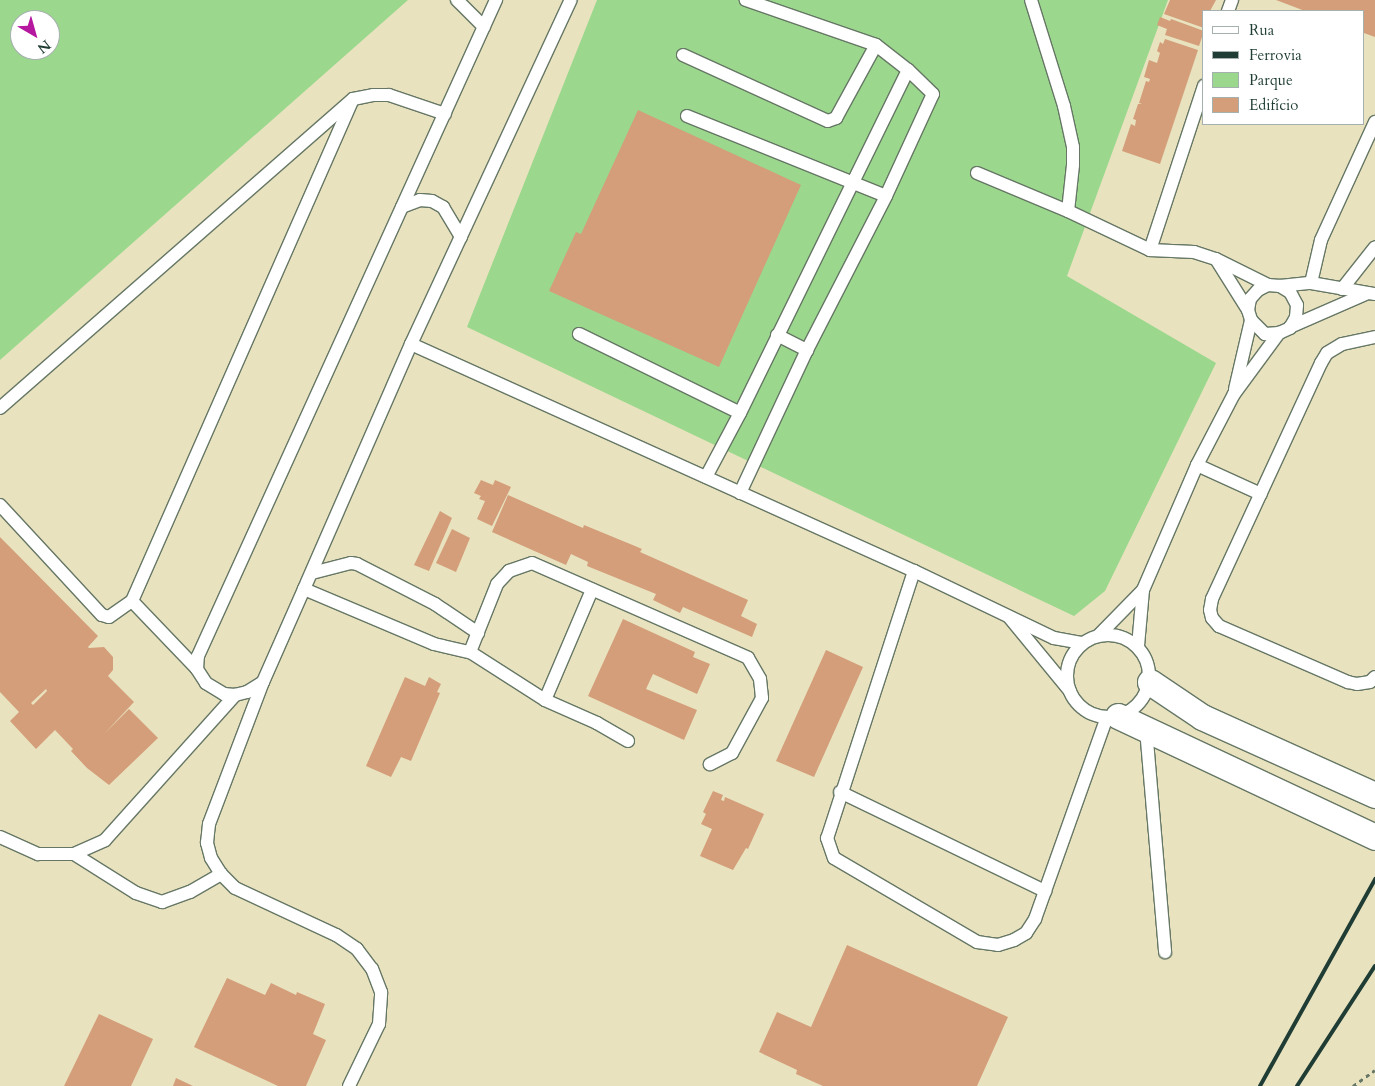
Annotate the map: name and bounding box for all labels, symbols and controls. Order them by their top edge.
north arrow [10,10,60,60]
legend [1202,10,1365,125]
text: Rua [1249,20,1274,40]
text: N [33,35,55,58]
text: Ferrovia [1249,45,1302,65]
text: Parque [1249,70,1293,90]
text: Edifício [1249,95,1298,115]

